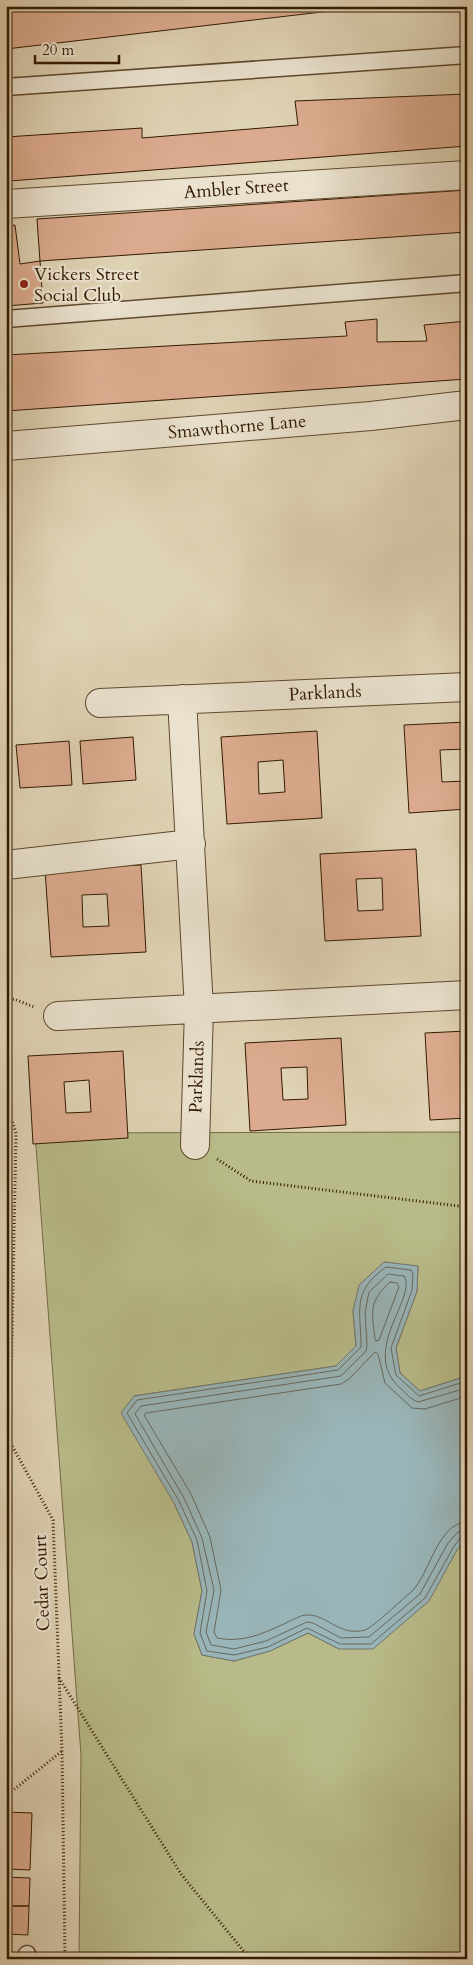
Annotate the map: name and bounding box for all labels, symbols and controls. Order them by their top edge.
scale bar [35,32,119,64]
text: 20 m [42,40,74,60]
street label: Ambler Street [183,173,290,205]
place label: Vickers Street Social Club [34,262,139,308]
marker: Vickers Street Social Club [18,278,30,290]
street label: Smawthorne Lane [167,409,307,445]
street label: Parklands [288,679,362,707]
street label: Parklands [183,1040,211,1114]
street label: Cedar Court [28,1534,56,1632]

